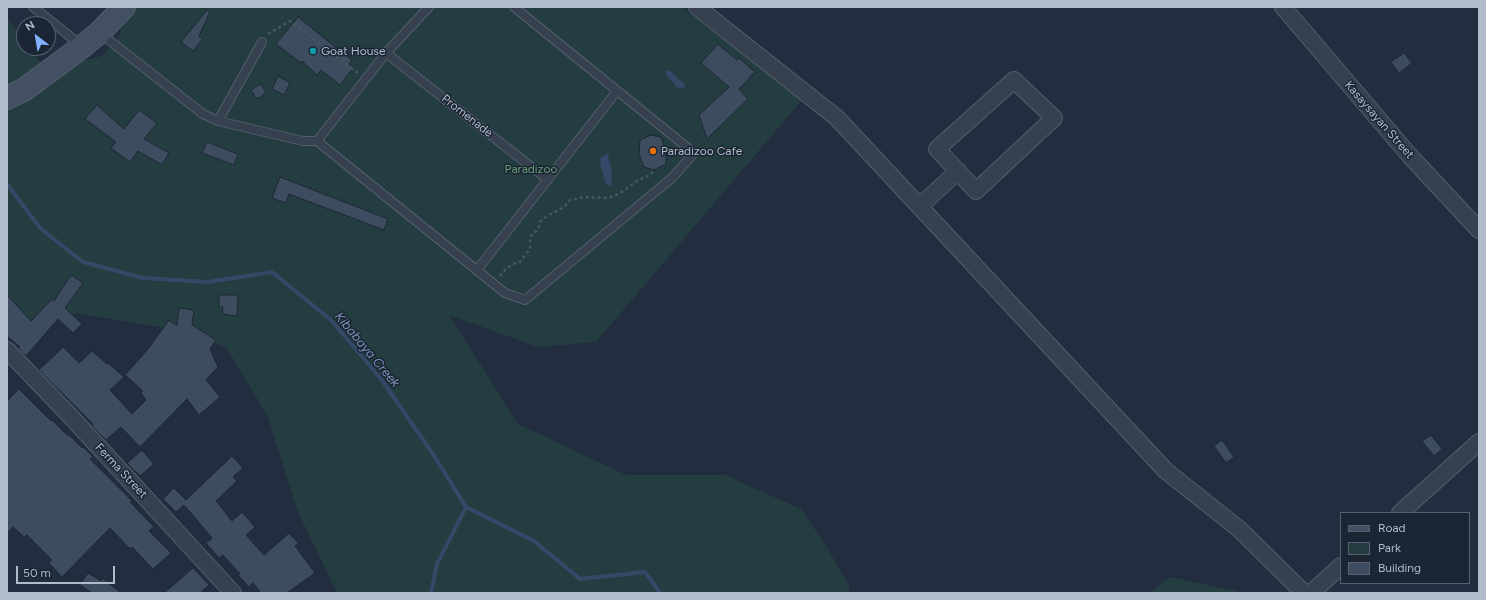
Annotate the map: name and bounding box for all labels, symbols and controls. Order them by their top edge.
north arrow [16,16,56,56]
text: N [23,18,37,34]
place label: Goat House [321,44,386,58]
marker: Goat House [308,46,318,56]
street label: Kasaysayan Street [1341,78,1417,162]
street label: Promenade [439,92,495,140]
place label: Paradizoo Cafe [661,144,742,158]
marker: Paradizoo Cafe [648,146,658,156]
park label: Paradizoo [505,162,557,176]
water label: Kibabaya Creek [331,309,403,391]
street label: Ferma Street [92,441,150,501]
legend [1340,512,1470,584]
text: Road [1378,521,1406,535]
text: Park [1378,541,1401,555]
scale bar [18,558,117,584]
text: Building [1378,561,1421,575]
text: 50 m [23,566,51,580]

